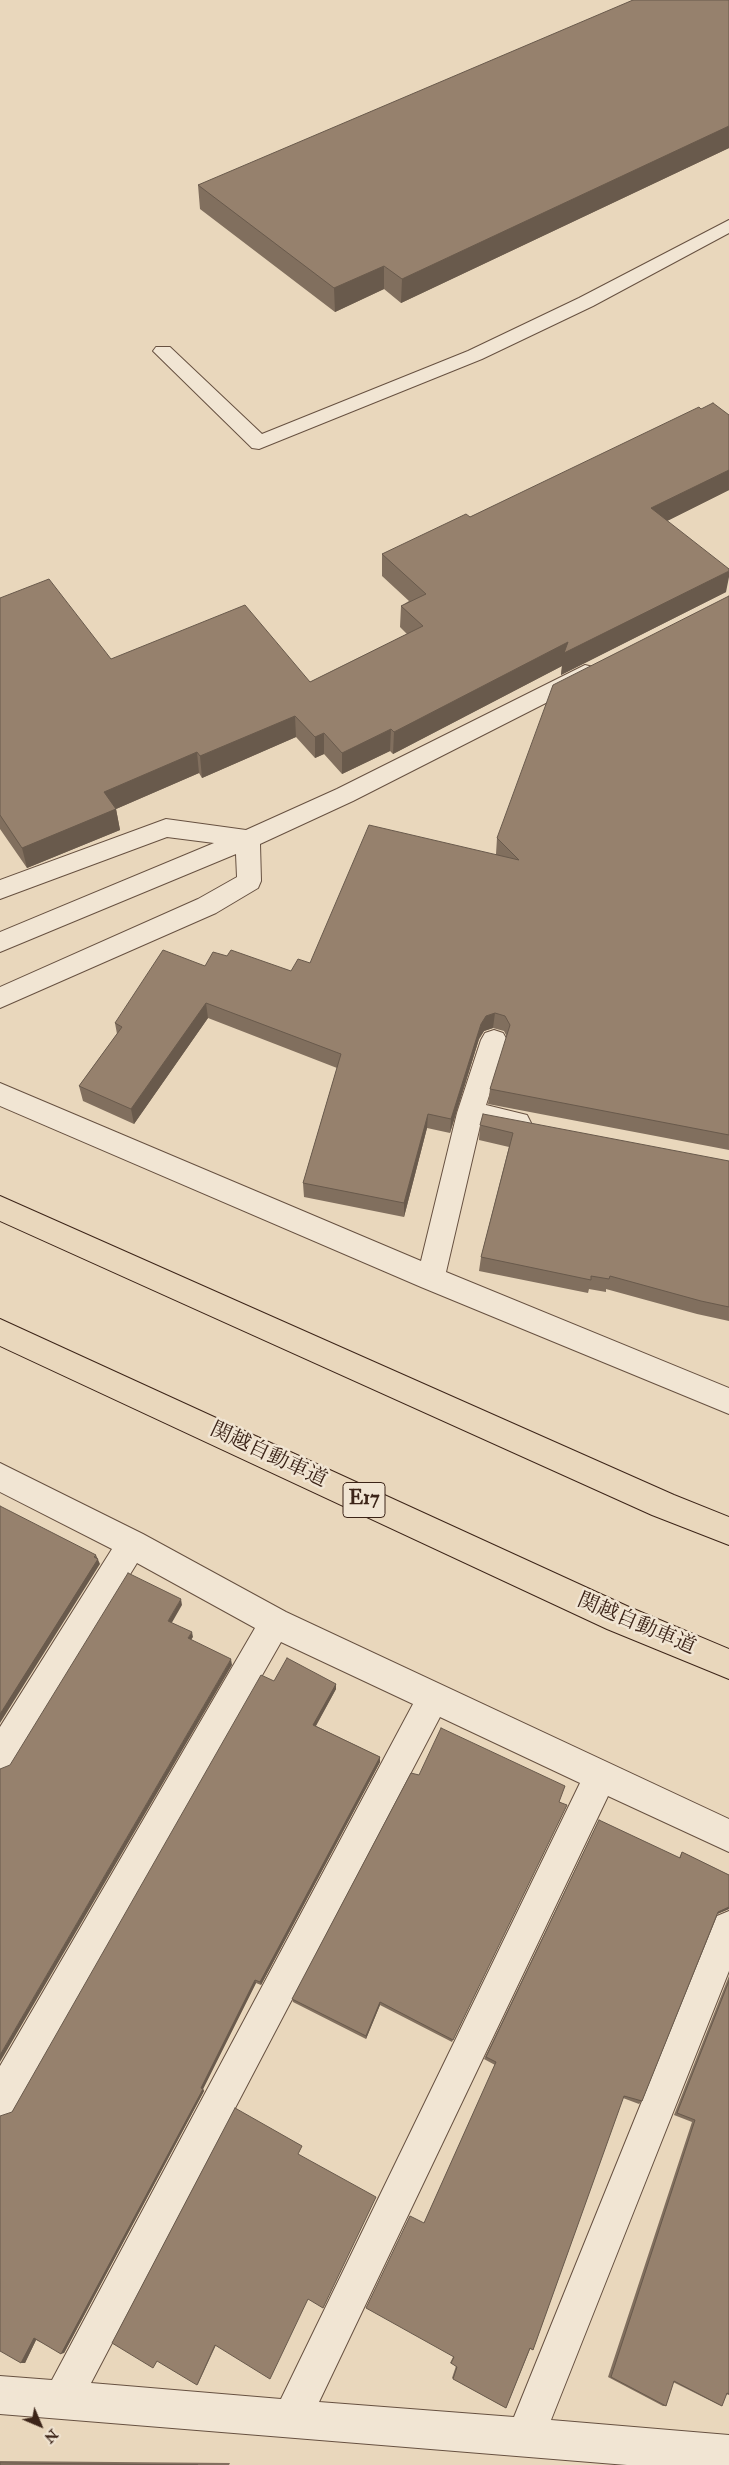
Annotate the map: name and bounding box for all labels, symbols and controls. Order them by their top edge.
street label: 関越自動車道 [206,1418,330,1494]
road number: E17 [343,1482,385,1518]
street label: 関越自動車道 [573,1589,699,1661]
north arrow [15,2400,65,2450]
text: N [41,2426,61,2446]

